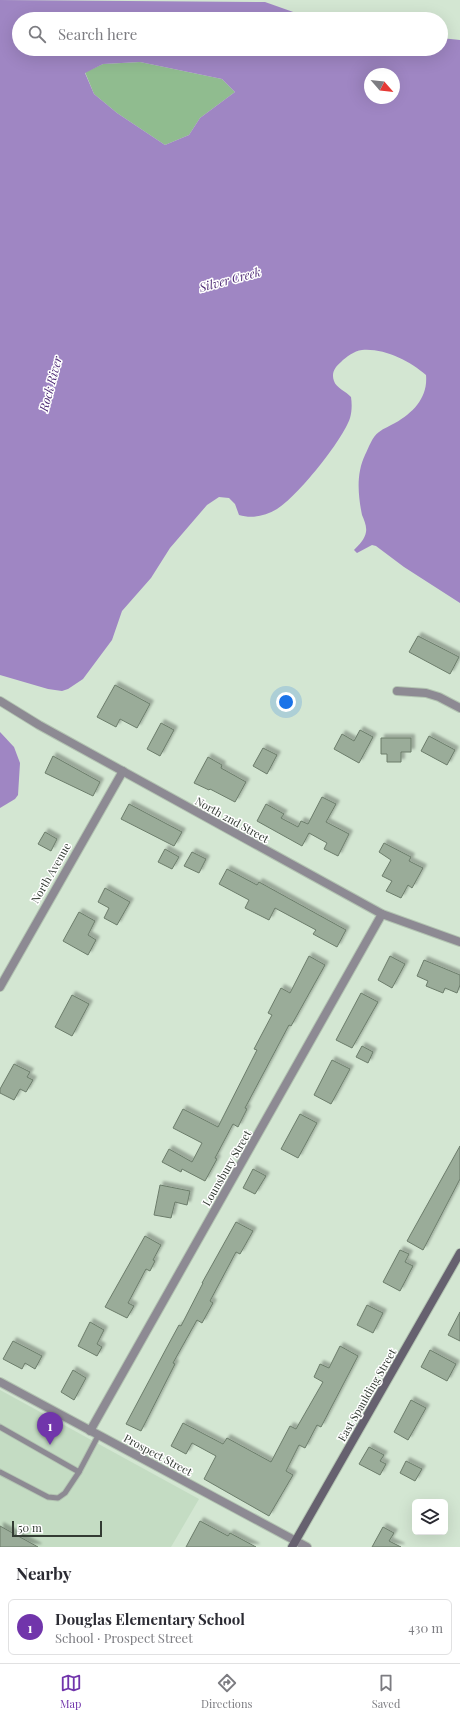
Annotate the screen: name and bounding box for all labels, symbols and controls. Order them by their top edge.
search box [12,12,448,56]
icon: search [26,23,48,45]
text: Search here [58,24,137,44]
north arrow [364,68,400,104]
water label: Silver Creek [196,263,262,295]
water label: Rock River [35,354,65,414]
your location [276,692,296,712]
street label: North 2nd Street [193,793,272,846]
street label: North Avenue [27,839,74,906]
street label: Lounsbury Street [199,1127,254,1208]
street label: East Spaulding Street [334,1345,399,1444]
pin: 1 [37,1412,63,1445]
street label: Prospect Street [121,1430,195,1479]
map controls [412,1499,448,1535]
button: layers [412,1499,448,1535]
scale bar [12,1519,102,1538]
text: 50 m [18,1520,42,1535]
text: Nearby [16,1562,71,1584]
text: Douglas Elementary School [55,1609,245,1629]
text: 1 [28,1619,32,1636]
text: 430 m [408,1619,443,1636]
text: School · Prospect Street [55,1629,193,1646]
tab: Map [60,1672,82,1711]
tab: Directions [201,1672,252,1711]
tab: Saved [372,1672,400,1711]

